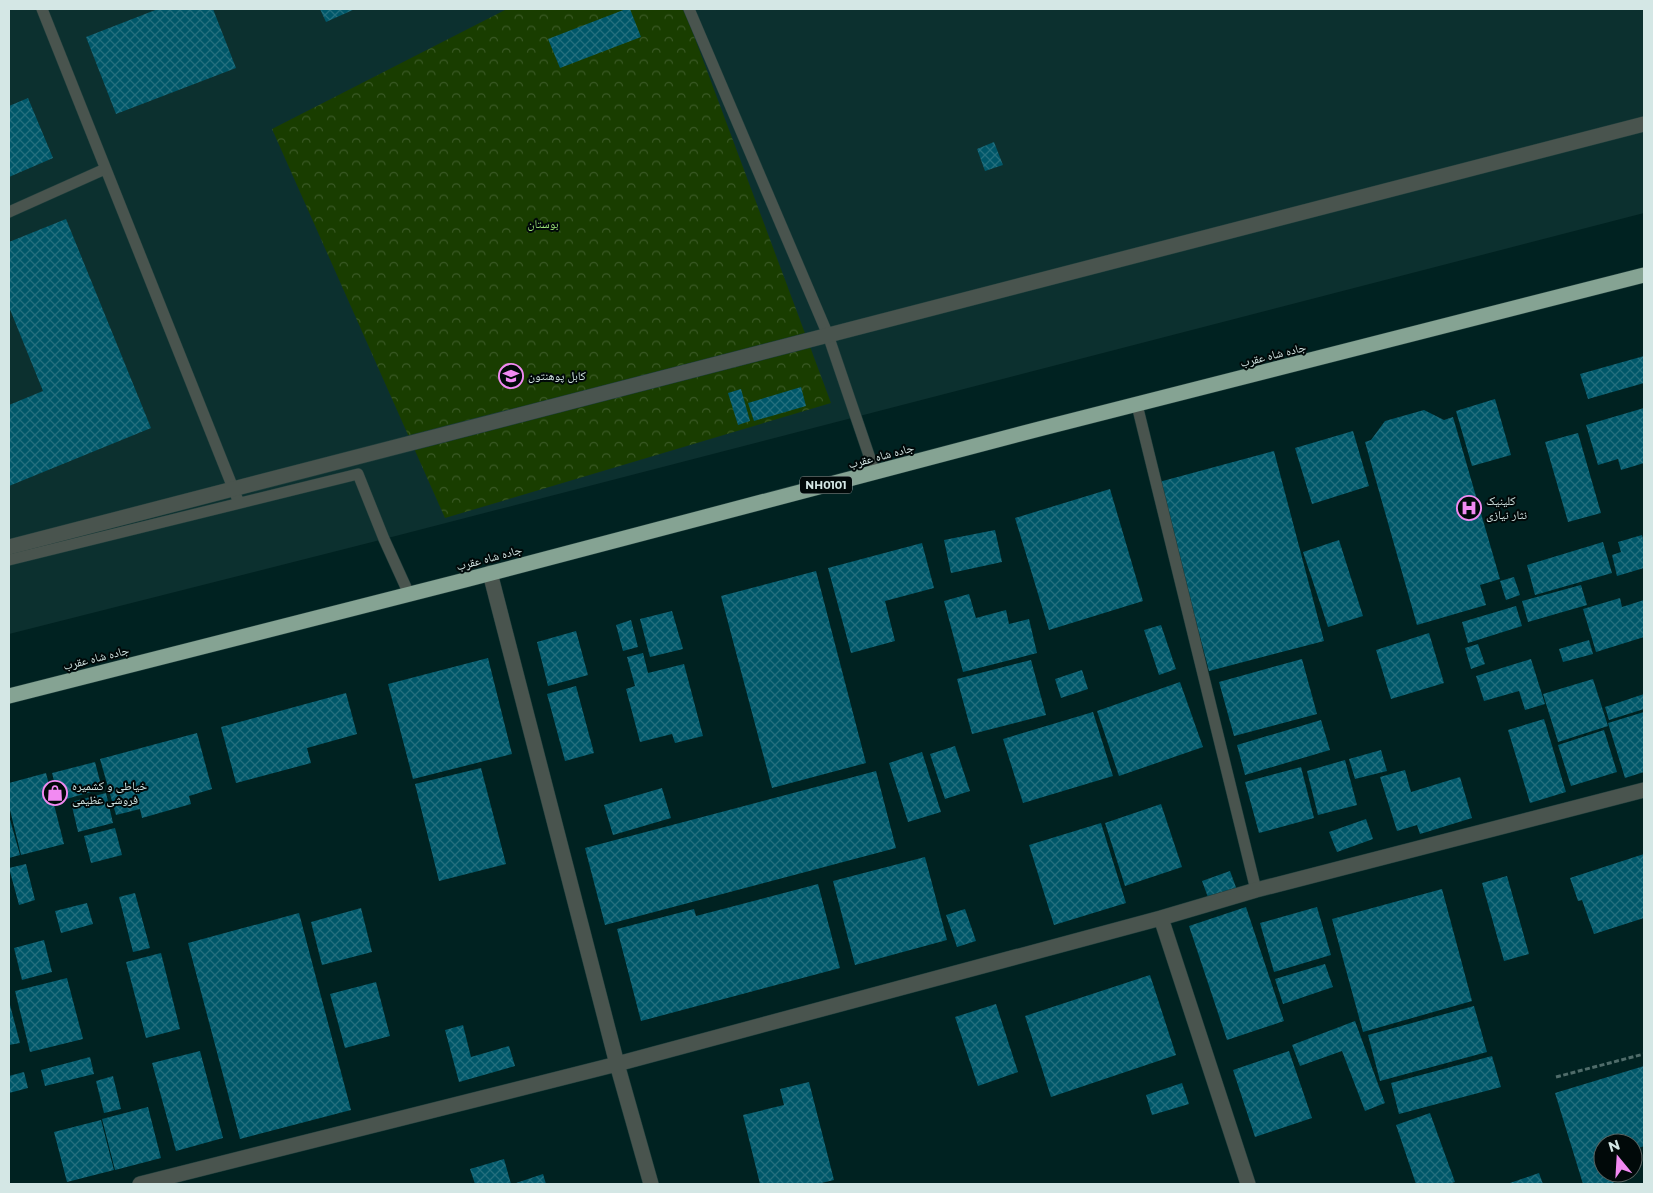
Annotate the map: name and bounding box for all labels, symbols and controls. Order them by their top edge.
park label: بوستان [527,216,559,231]
street label: جاده شاه عقرب [1238,339,1308,370]
school or university icon: کابل پوهنتون [498,363,524,389]
place label: کابل پوهنتون [528,368,586,383]
street label: جاده شاه عقرب [846,439,916,472]
road number: NH0101 [800,476,852,494]
place label: کلینیک نثار نیازی [1486,493,1527,522]
hospital icon: کلینیک نثار نیازی [1456,495,1482,521]
street label: جاده شاه عقرب [454,541,524,574]
street label: جاده شاه عقرب [61,642,131,673]
place label: خیاطی و کشمیره فروشی عظیمی [72,778,147,807]
shop icon: خیاطی و کشمیره فروشی عظیمی [42,780,68,806]
north arrow [1593,1133,1643,1183]
text: N [1606,1135,1622,1156]

